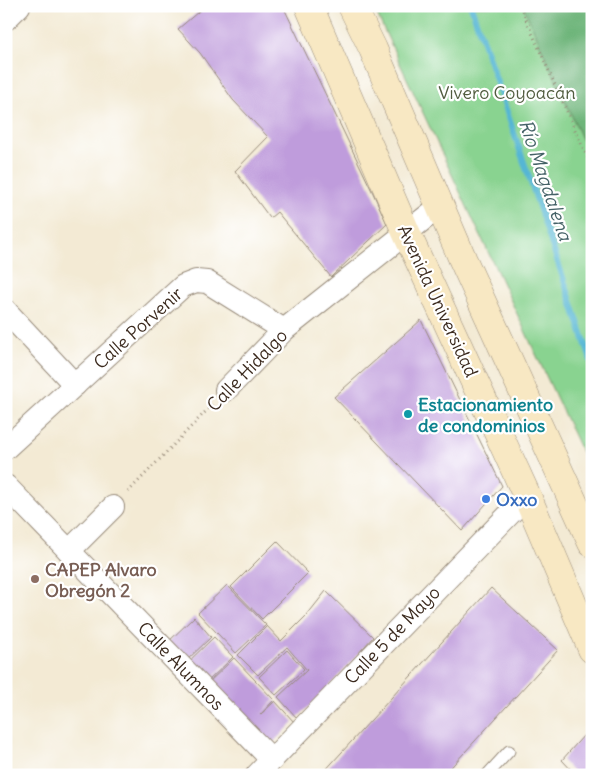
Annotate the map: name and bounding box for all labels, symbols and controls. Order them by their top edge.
park label: Vivero Coyoacán [438,81,576,104]
water label: Río Magdalena [514,116,578,245]
street label: Avenida Universidad [393,221,484,381]
street label: Calle Porvenir [89,281,188,374]
street label: Calle Hidalgo [202,324,292,416]
place label: Estacionamiento de condominios [418,393,553,437]
marker: Estacionamiento de condominios [402,408,414,420]
place label: Oxxo [496,488,537,511]
marker: Oxxo [480,493,492,505]
place label: CAPEP Alvaro Obregón 2 [45,558,157,602]
marker: CAPEP Alvaro Obregón 2 [29,573,41,585]
street label: Calle 5 de Mayo [339,581,445,689]
street label: Calle Alumnos [133,617,229,715]

